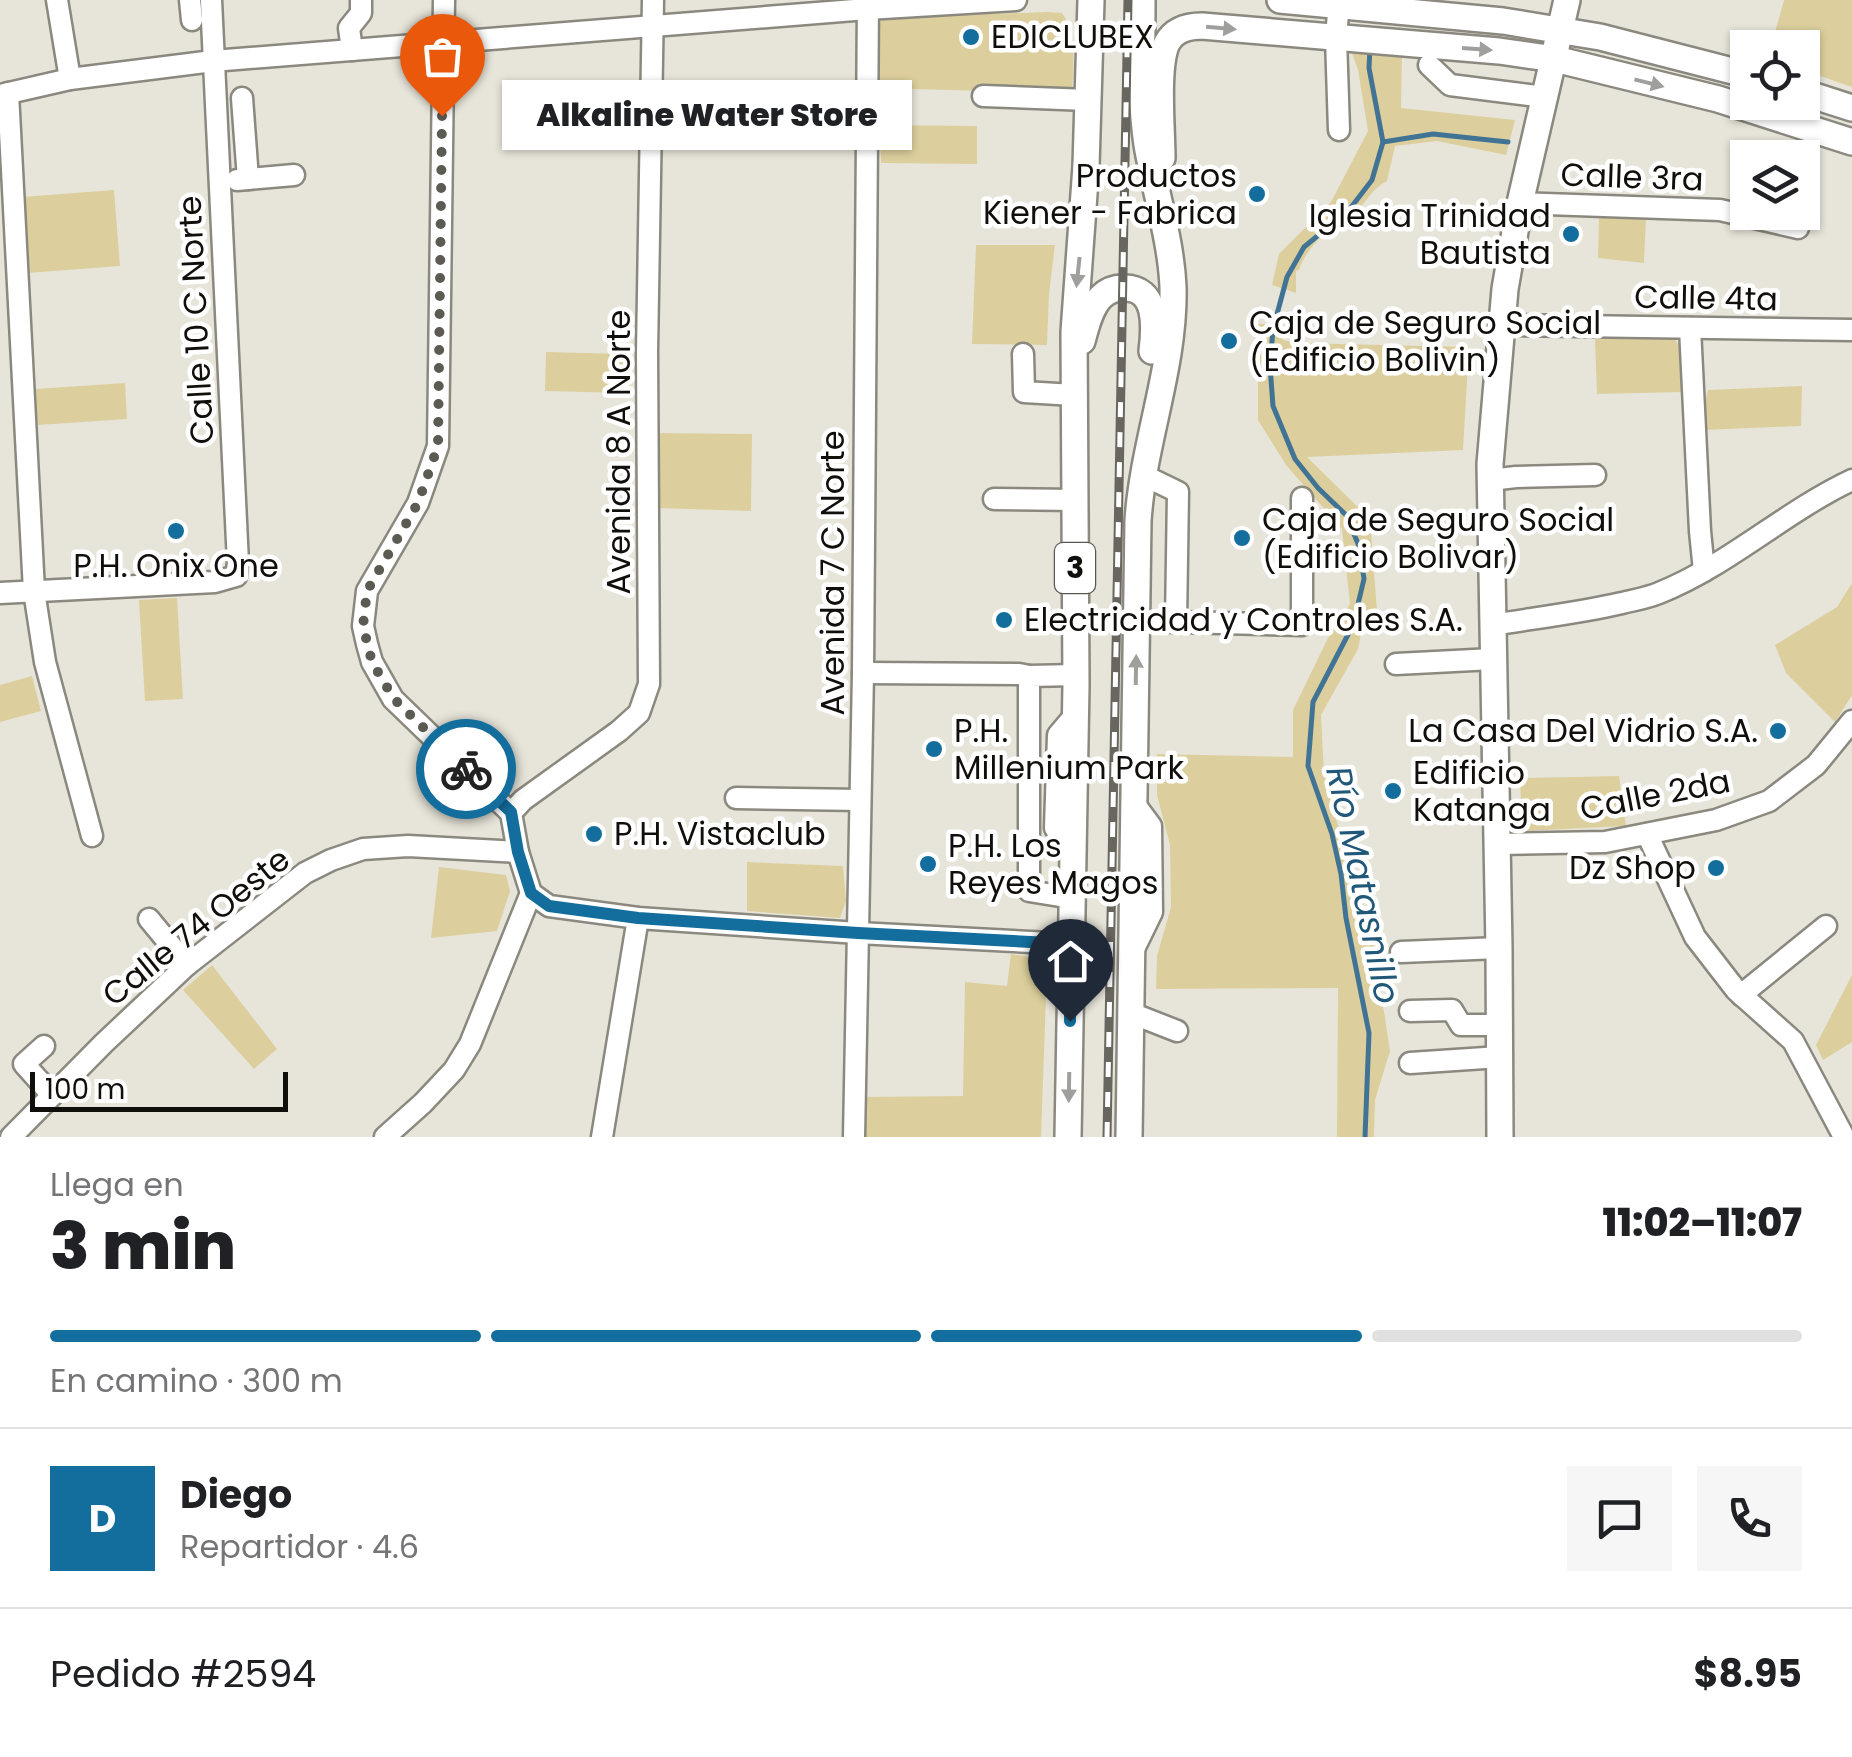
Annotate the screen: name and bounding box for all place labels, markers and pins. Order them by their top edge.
pin [400,14,485,117]
place label: EDICLUBEX [991,14,1154,59]
marker: EDICLUBEX [960,26,982,48]
callout: Alkaline Water Store [502,81,912,151]
place label: Productos Kiener - Fabrica [983,153,1237,235]
marker: Productos Kiener - Fabrica [1246,183,1268,205]
place label: Iglesia Trinidad Bautista [1309,193,1551,275]
marker: Iglesia Trinidad Bautista [1560,223,1582,245]
place label: Caja de Seguro Social (Edificio Bolivin) [1249,300,1601,382]
marker: Caja de Seguro Social (Edificio Bolivin) [1218,330,1240,352]
place label: Caja de Seguro Social (Edificio Bolivar) [1262,497,1614,579]
marker: P.H. Onix One [165,520,187,542]
marker: Caja de Seguro Social (Edificio Bolivar) [1231,527,1253,549]
place label: P.H. Onix One [73,543,279,588]
place label: Electricidad y Controles S.A. [1024,597,1463,642]
marker: Electricidad y Controles S.A. [993,609,1015,631]
place label: P.H. Millenium Park [954,708,1184,790]
place label: La Casa Del Vidrio S.A. [1408,708,1758,753]
marker: La Casa Del Vidrio S.A. [1767,720,1789,742]
marker: P.H. Millenium Park [923,738,945,760]
place label: Edificio Katanga [1413,750,1551,832]
marker: Edificio Katanga [1382,780,1404,802]
place label: P.H. Vistaclub [614,811,826,856]
marker: P.H. Vistaclub [583,823,605,845]
place label: P.H. Los Reyes Magos [948,823,1158,905]
place label: Dz Shop [1569,845,1696,890]
marker: P.H. Los Reyes Magos [917,853,939,875]
marker: Dz Shop [1705,857,1727,879]
pin [1028,919,1113,1022]

